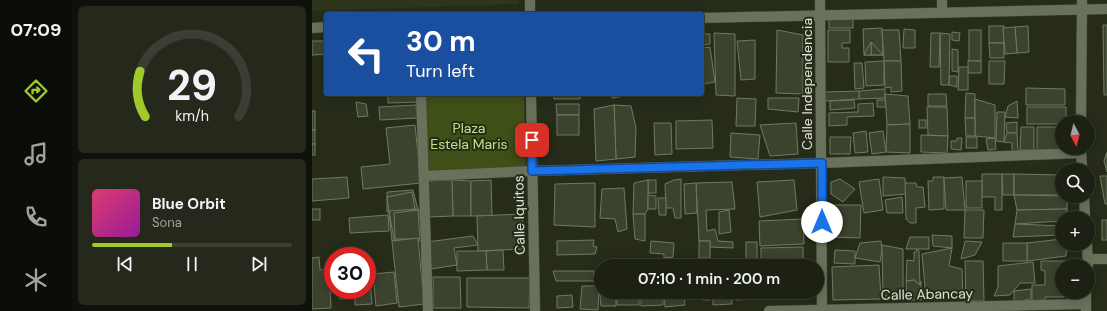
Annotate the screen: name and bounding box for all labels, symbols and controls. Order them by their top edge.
text: 07:09 [11,18,61,42]
street label: Calle Independencia [798,18,816,150]
text: 30 m [406,23,476,60]
icon: left [340,28,392,80]
text: 29 [167,59,217,113]
text: Turn left [406,59,475,83]
icon: directions [22,77,50,105]
text: km/h [175,107,209,125]
north arrow [1055,115,1095,155]
map controls [1055,115,1095,299]
park label: Plaza Estela Maris [430,119,508,153]
pin [515,123,549,157]
icon: arrive [521,129,543,151]
icon: music [22,140,50,168]
button: search [1055,163,1095,203]
street label: Calle Iquitos [509,175,529,255]
text: Blue Orbit [152,194,226,214]
position arrow [801,201,843,243]
icon: phone [22,203,50,231]
button: + [1055,211,1095,251]
text: Sona [152,214,182,231]
speed limit sign: 30 [324,247,376,299]
icon: previous [114,253,136,275]
icon: pause [181,253,203,275]
icon: next [248,253,270,275]
button: − [1055,259,1095,299]
icon: climate [22,266,50,294]
text: 07:10 · 1 min · 200 m [638,269,780,289]
street label: Calle Abancay [881,284,974,304]

